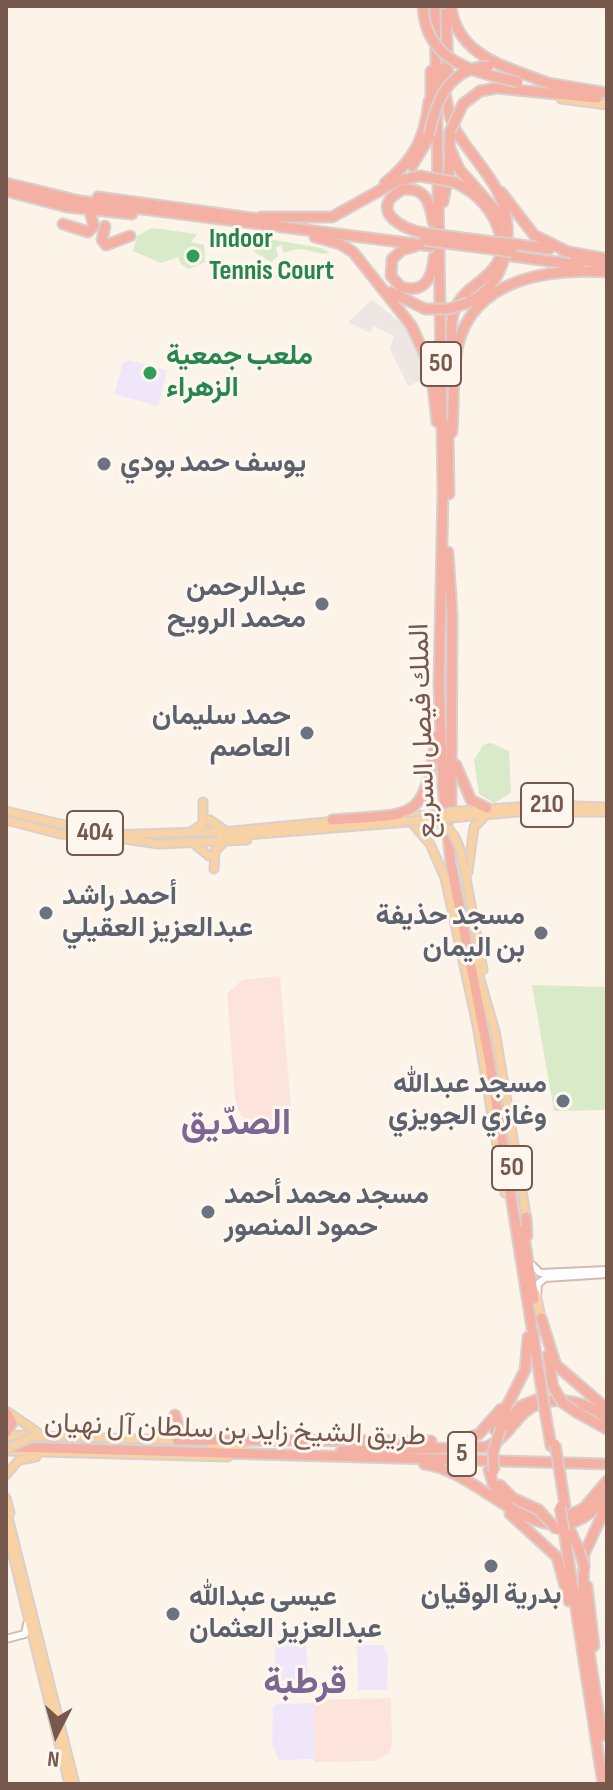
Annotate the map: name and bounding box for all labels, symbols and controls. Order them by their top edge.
place label: Indoor Tennis Court [209,223,334,289]
marker: Indoor Tennis Court [184,247,202,265]
place label: ملعب جمعية الزهراء [166,340,313,406]
road number: 50 [421,342,461,386]
marker: ملعب جمعية الزهراء [141,364,159,382]
place label: يوسف حمد بودي [120,447,306,481]
marker: يوسف حمد بودي [95,455,113,473]
place label: عبدالرحمن محمد الرويح [167,571,306,637]
marker: عبدالرحمن محمد الرويح [313,595,331,613]
street label: الملك فيصل السريع [403,623,445,839]
place label: حمد سليمان العاصم [152,700,291,766]
marker: حمد سليمان العاصم [298,724,316,742]
road number: 210 [521,783,573,827]
road number: 404 [67,811,123,855]
place label: أحمد راشد عبدالعزيز العقيلي [62,880,253,946]
place label: مسجد حذيفة بن اليمان [376,900,525,966]
marker: أحمد راشد عبدالعزيز العقيلي [37,904,55,922]
marker: مسجد حذيفة بن اليمان [532,924,550,942]
place label: مسجد عبدالله وغازي الجويزي [388,1068,547,1134]
marker: مسجد عبدالله وغازي الجويزي [554,1092,572,1110]
district label: الصدّيق [181,1103,291,1147]
road number: 50 [492,1146,532,1190]
place label: مسجد محمد أحمد حمود المنصور [224,1179,429,1245]
marker: مسجد محمد أحمد حمود المنصور [199,1203,217,1221]
street label: طريق الشيخ زايد بن سلطان آل نهيان [43,1408,427,1454]
road number: 5 [448,1432,476,1476]
marker: بدرية الوقيان [482,1557,500,1575]
place label: بدرية الوقيان [421,1579,561,1613]
place label: عيسى عبدالله عبدالعزيز العثمان [189,1581,382,1647]
marker: عيسى عبدالله عبدالعزيز العثمان [164,1605,182,1623]
district label: قرطبة [263,1662,347,1706]
north arrow [16,1694,96,1774]
text: N [46,1744,61,1772]

